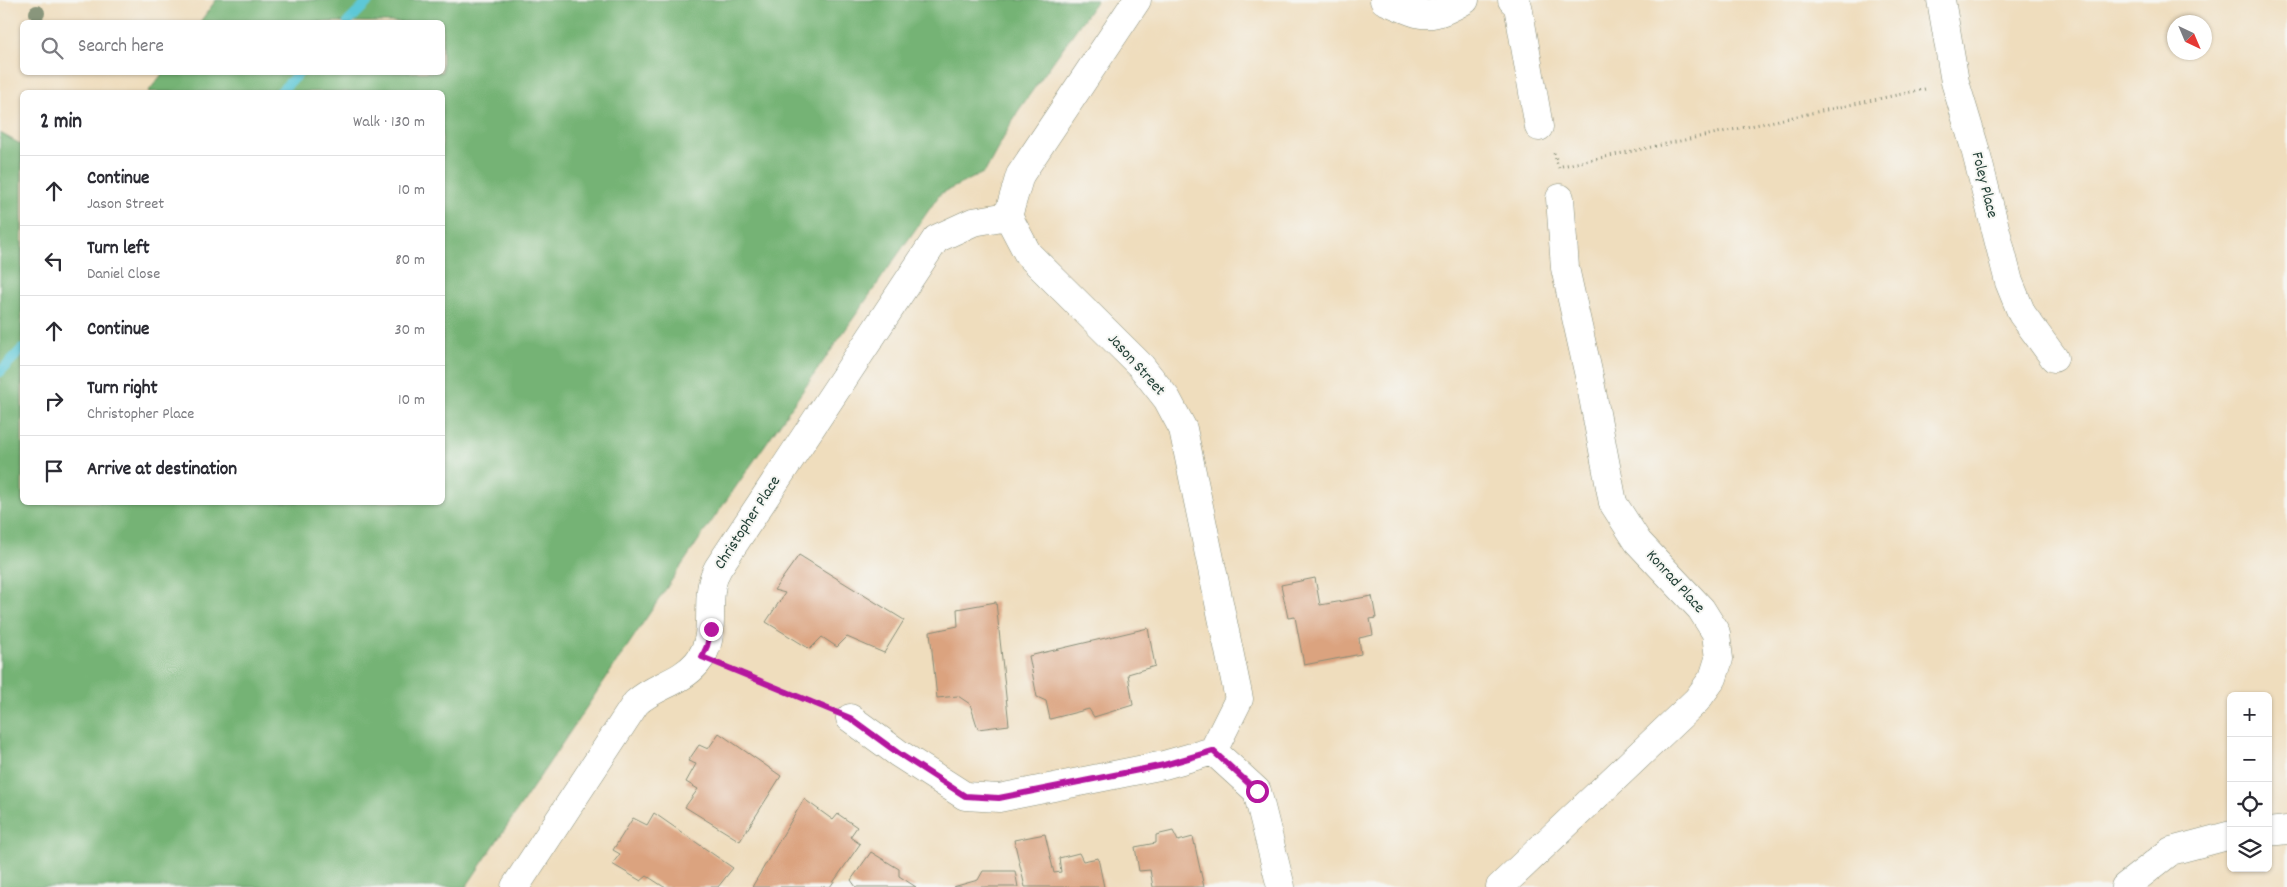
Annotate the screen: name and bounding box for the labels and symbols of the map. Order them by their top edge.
north arrow [2167,15,2212,60]
street label: Foley Place [1965,150,2003,220]
street label: Jason Street [1102,329,1170,401]
street label: Christopher Place [709,472,787,574]
street label: Konrad Place [1640,545,1710,619]
route end [700,618,723,641]
route start [1246,780,1269,803]

